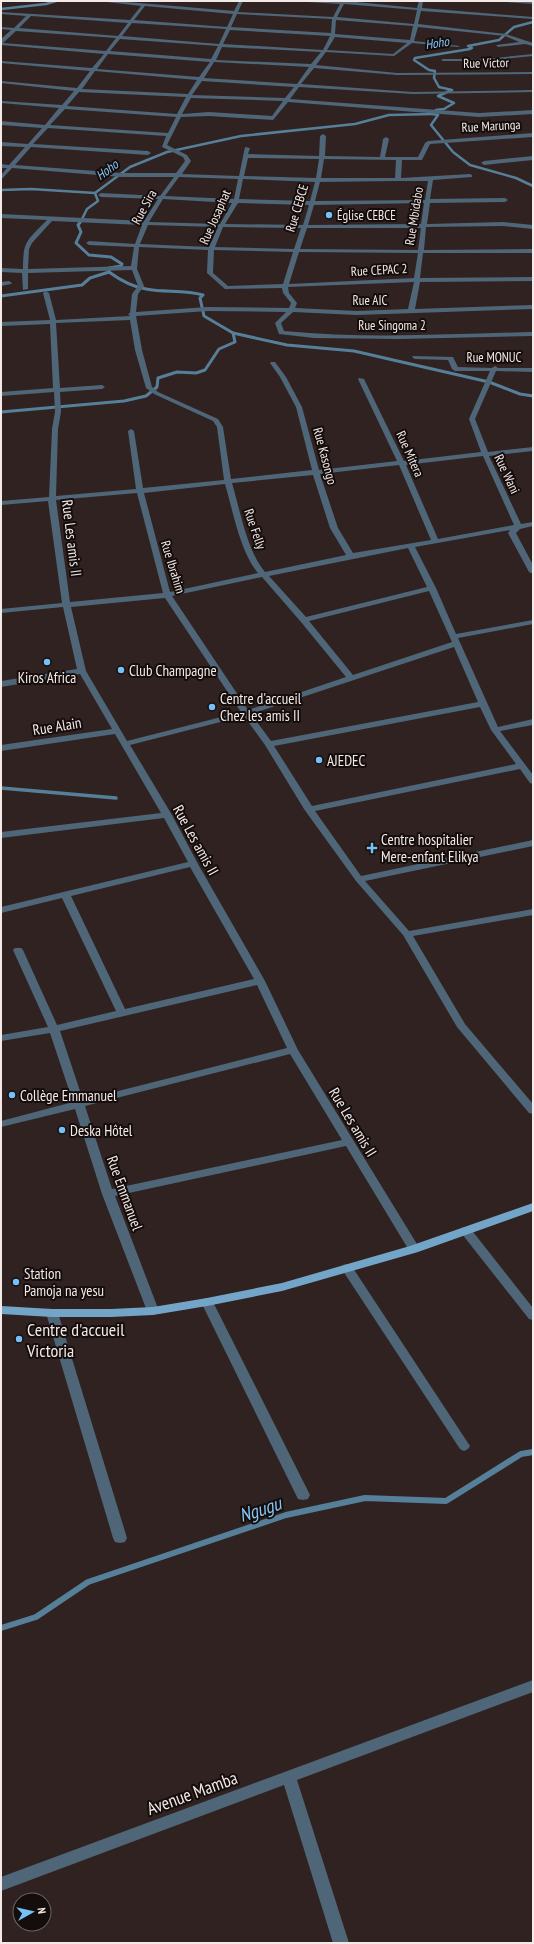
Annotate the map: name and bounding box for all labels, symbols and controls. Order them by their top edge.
water label: Hoho [424,33,452,53]
street label: Rue Victor [463,54,509,72]
street label: Rue Marunga [461,116,521,136]
water label: Hoho [92,155,123,184]
street label: Rue CEBCE [282,182,312,234]
street label: Rue Mbidabo [401,185,427,246]
street label: Rue Josaphat [195,186,235,247]
street label: Rue Sira [128,187,160,227]
place label: Église CEBCE [337,207,396,224]
marker: Église CEBCE [324,210,334,220]
street label: Rue CEPAC 2 [350,260,408,280]
street label: Rue AIC [353,292,387,309]
street label: Rue Singoma 2 [358,317,426,334]
street label: Rue MONUC [466,349,522,366]
street label: Rue Kasongo [309,426,341,487]
street label: Rue Mitera [392,428,428,480]
street label: Rue Wani [490,451,524,497]
street label: Rue Les amis II [58,498,86,578]
street label: Rue Felly [240,507,270,552]
street label: Rue Ibrahim [157,538,189,596]
marker: Kiros Africa [42,657,52,667]
place label: Club Champagne [129,661,217,680]
marker: Club Champagne [116,665,126,675]
place label: Kiros Africa [18,668,76,687]
place label: Centre d'accueil Chez les amis II [220,689,302,725]
marker: Centre d'accueil Chez les amis II [207,702,217,712]
street label: Rue Alain [31,713,83,739]
place label: AJEDEC [327,751,365,770]
marker: AJEDEC [314,755,324,765]
street label: Rue Les amis II [169,802,223,878]
place label: Centre hospitalier Mere-enfant Elikya [381,830,479,866]
marker: Centre hospitalier Mere-enfant Elikya [366,842,378,854]
street label: Rue Les amis II [325,1084,381,1160]
place label: Collège Emmanuel [20,1086,117,1105]
marker: Collège Emmanuel [7,1090,17,1100]
place label: Deska Hôtel [70,1121,133,1140]
marker: Deska Hôtel [57,1125,67,1135]
street label: Rue Emmanuel [103,1153,147,1233]
place label: Station Pamoja na yesu [24,1264,104,1300]
marker: Station Pamoja na yesu [11,1277,21,1287]
place label: Centre d'accueil Victoria [26,1318,125,1362]
marker: Centre d'accueil Victoria [14,1334,24,1344]
water label: Ngugu [236,1490,286,1527]
street label: Avenue Mamba [144,1766,240,1820]
north arrow [12,1892,52,1932]
text: N [35,1907,49,1915]

